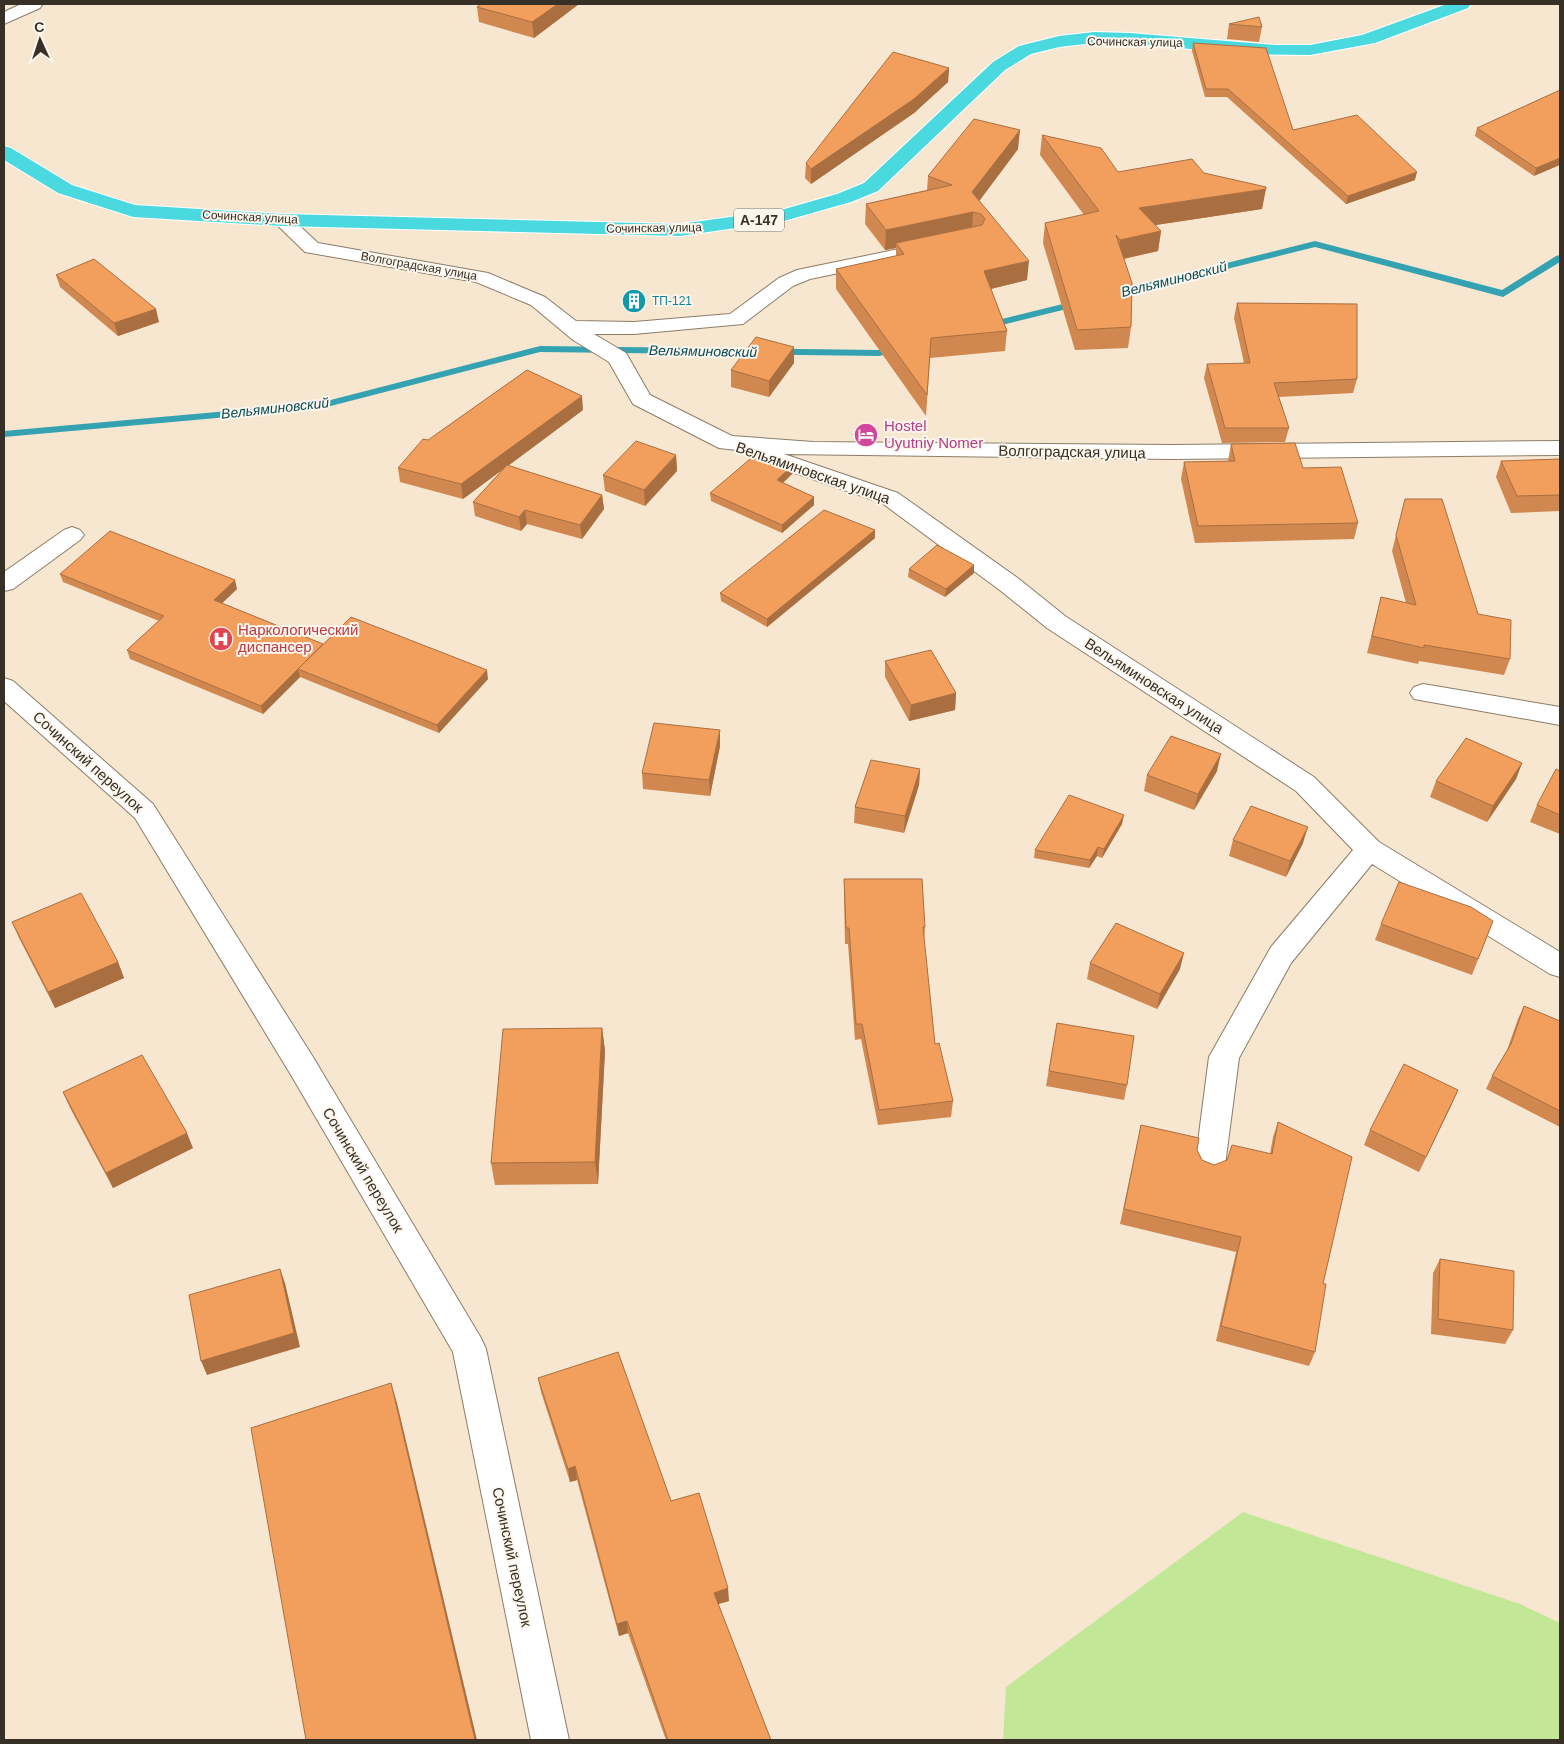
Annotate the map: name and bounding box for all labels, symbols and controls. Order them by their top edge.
north arrow [15,15,65,65]
text: С [34,19,45,35]
street label: Сочинская улица [1087,34,1183,50]
street label: Сочинская улица [202,208,298,227]
road number: А-147 [734,208,784,232]
street label: Сочинская улица [606,220,702,236]
street label: Волгоградская улица [360,249,479,283]
water label: Вельяминовский [1119,258,1229,300]
building icon: ТП-121 [621,288,647,314]
place label: ТП-121 [652,294,692,308]
water label: Вельяминовский [649,342,758,360]
water label: Вельяминовский [220,394,330,422]
place label: Hostel Uyutniy Nomer [884,417,983,451]
hotel icon: Hostel Uyutniy Nomer [853,422,879,448]
street label: Вельяминовская улица [734,438,893,507]
street label: Волгоградская улица [998,442,1147,461]
place label: Наркологический диспансер [238,621,358,655]
hospital icon: Наркологический диспансер [208,626,234,652]
street label: Вельяминовская улица [1082,634,1227,737]
street label: Сочинский переулок [30,708,147,816]
street label: Сочинский переулок [319,1104,408,1235]
street label: Сочинский переулок [489,1486,536,1629]

